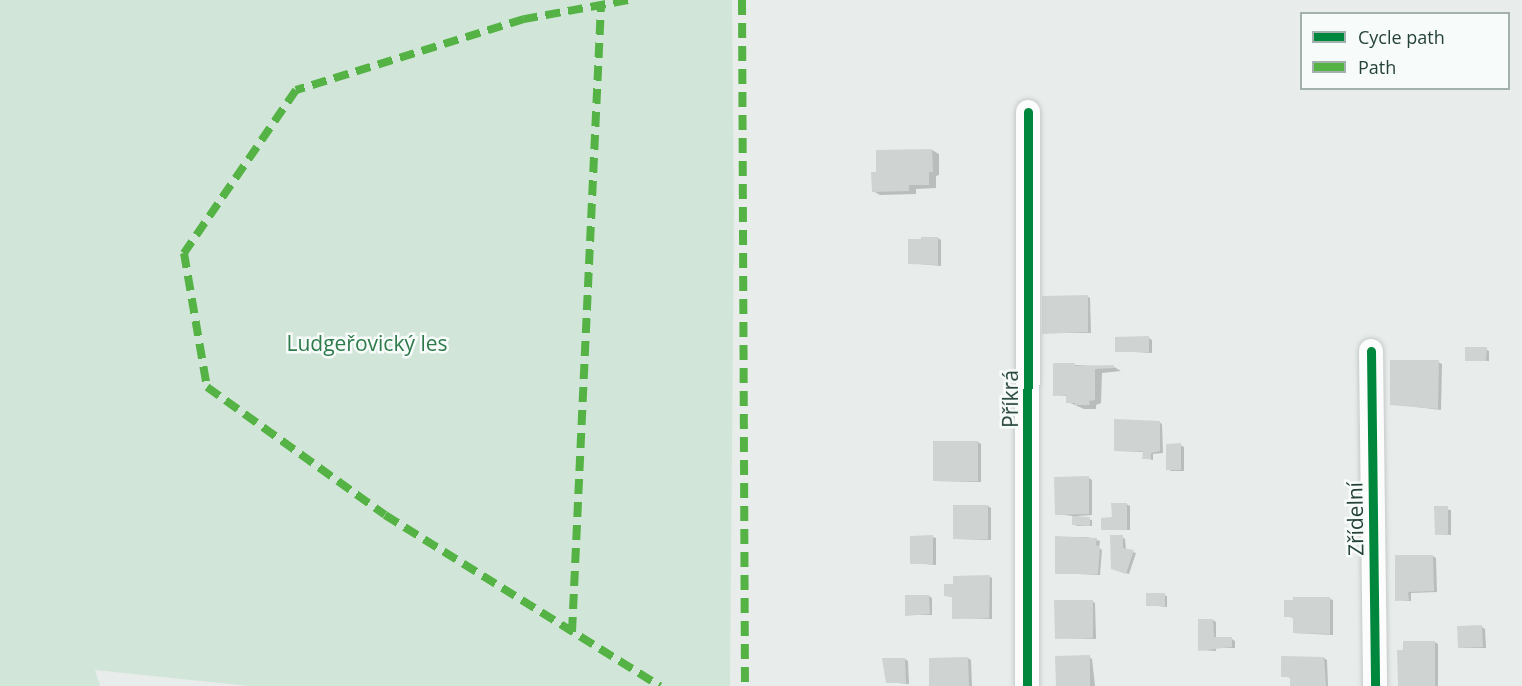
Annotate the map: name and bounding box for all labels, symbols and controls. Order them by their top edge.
legend [1300,12,1510,90]
text: Cycle path [1358,25,1445,49]
text: Path [1358,55,1396,79]
park label: Ludgeřovický les [286,330,448,356]
street label: Příkrá [997,370,1023,428]
street label: Zřídelní [1342,482,1368,556]

